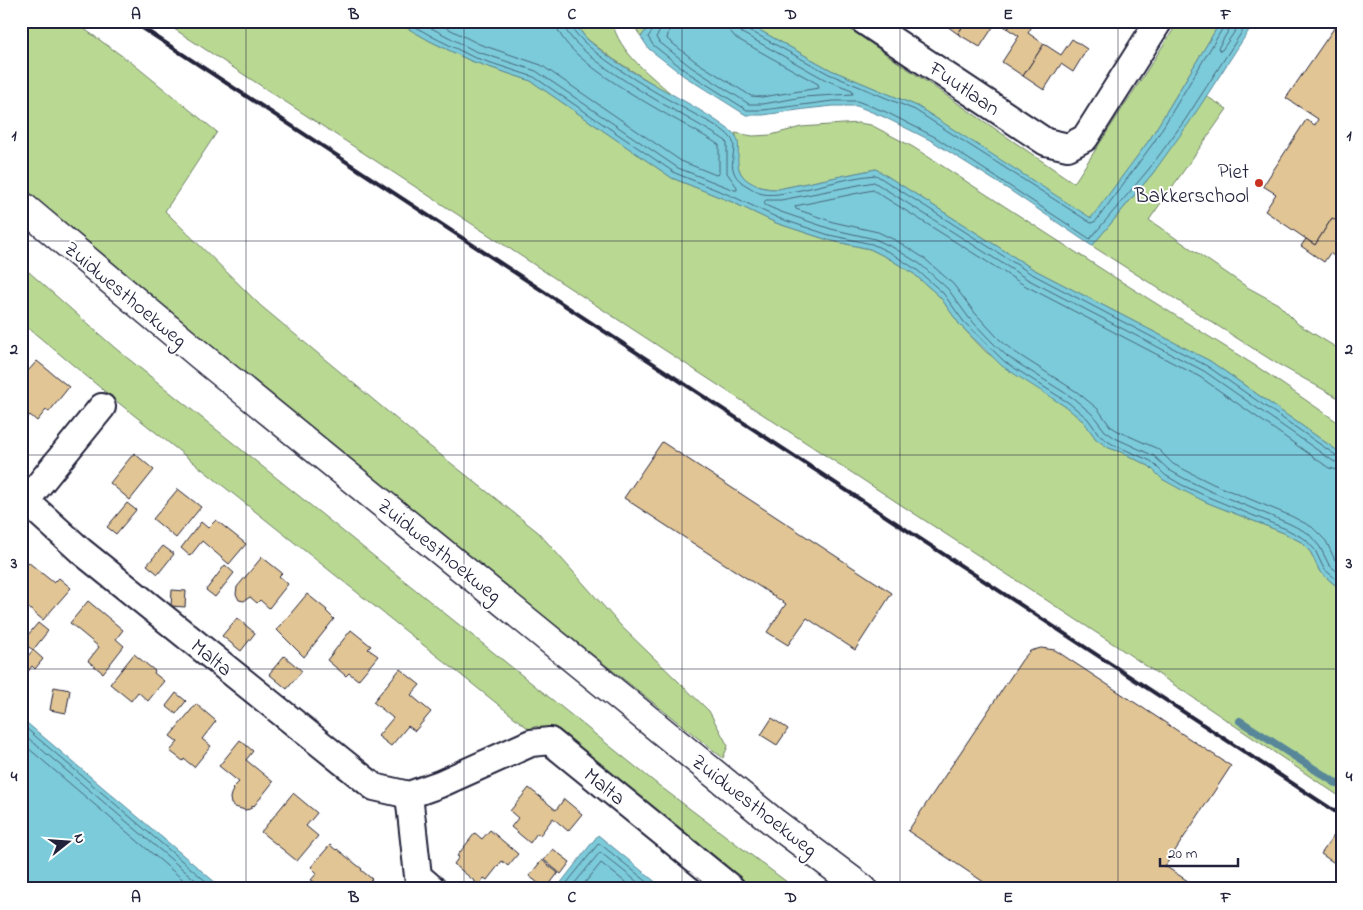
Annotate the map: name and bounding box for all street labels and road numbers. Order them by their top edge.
street label: Fuutlaan [922,54,1005,124]
street label: Zuidwesthoekweg [55,235,193,358]
street label: Zuidwesthoekweg [369,492,507,613]
street label: Malta [183,632,238,685]
street label: Zuidwesthoekweg [683,748,823,867]
street label: Malta [576,761,631,814]

